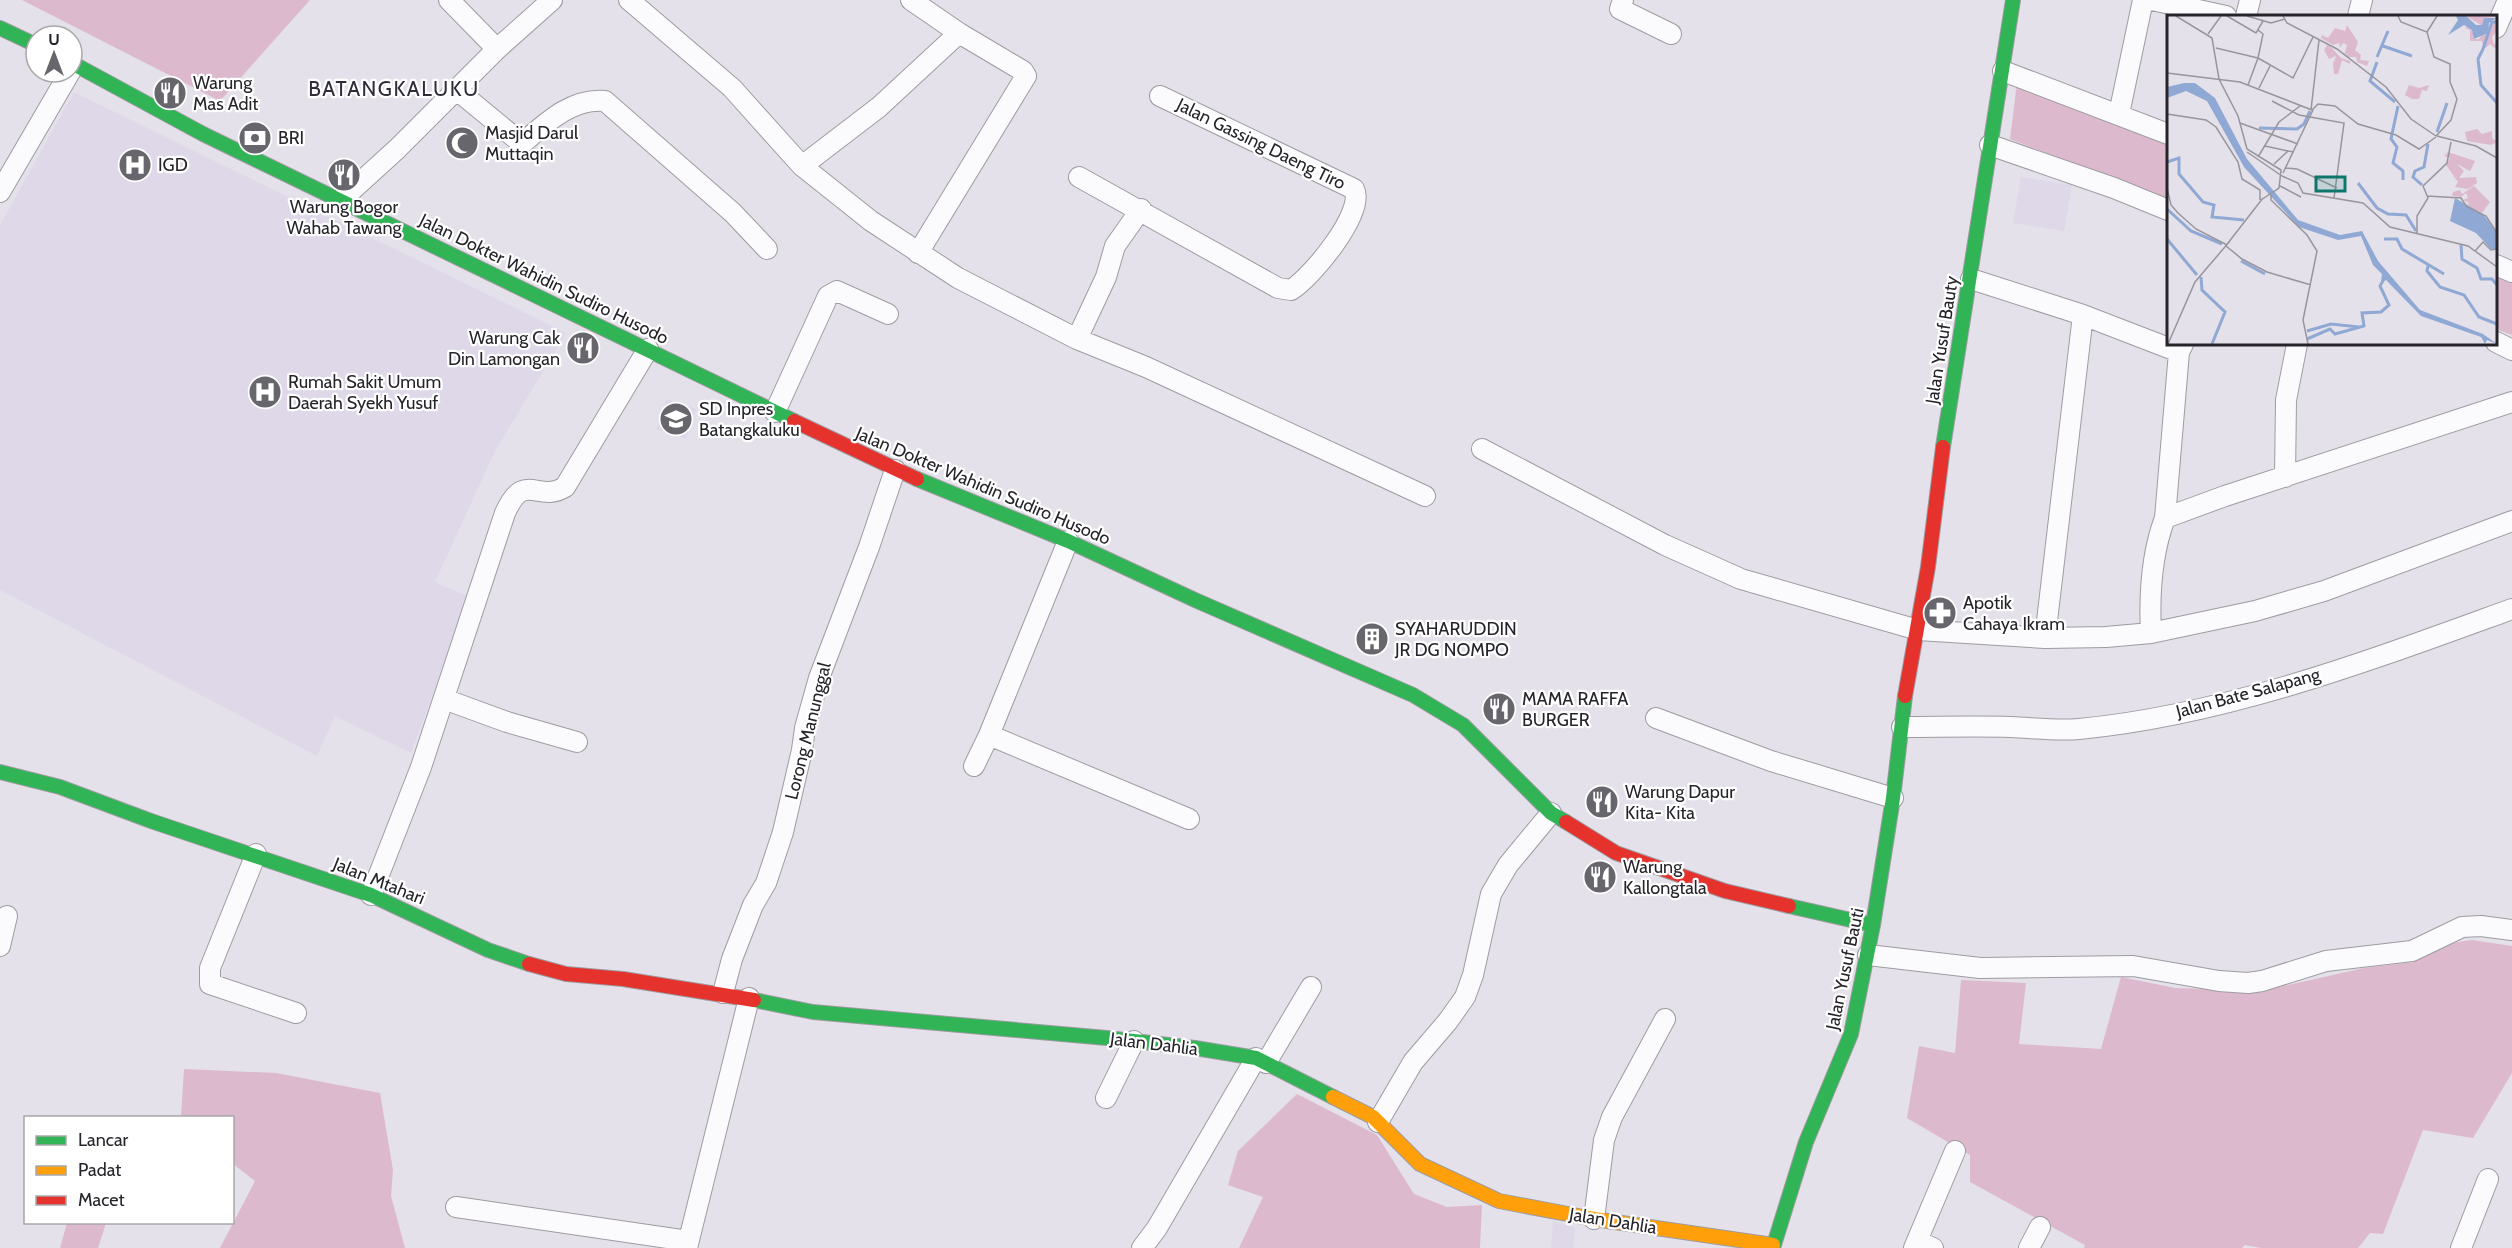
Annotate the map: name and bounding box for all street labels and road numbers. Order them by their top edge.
street label: Jalan Gassing Daeng Tiro [1172,93,1349,194]
street label: Jalan Dokter Wahidin Sudiro Husodo [415,208,672,349]
street label: Jalan Yusuf Bauty [1921,274,1963,407]
street label: Jalan Dokter Wahidin Sudiro Husodo [851,422,1114,550]
street label: Lorong Manunggal [780,659,836,802]
street label: Jalan Bate Salapang [2173,663,2323,723]
street label: Jalan Mtahari [329,852,428,909]
street label: Jalan Yusuf Bauti [1821,906,1869,1033]
street label: Jalan Dahlia [1108,1028,1199,1060]
street label: Jalan Dahlia [1567,1203,1659,1239]

